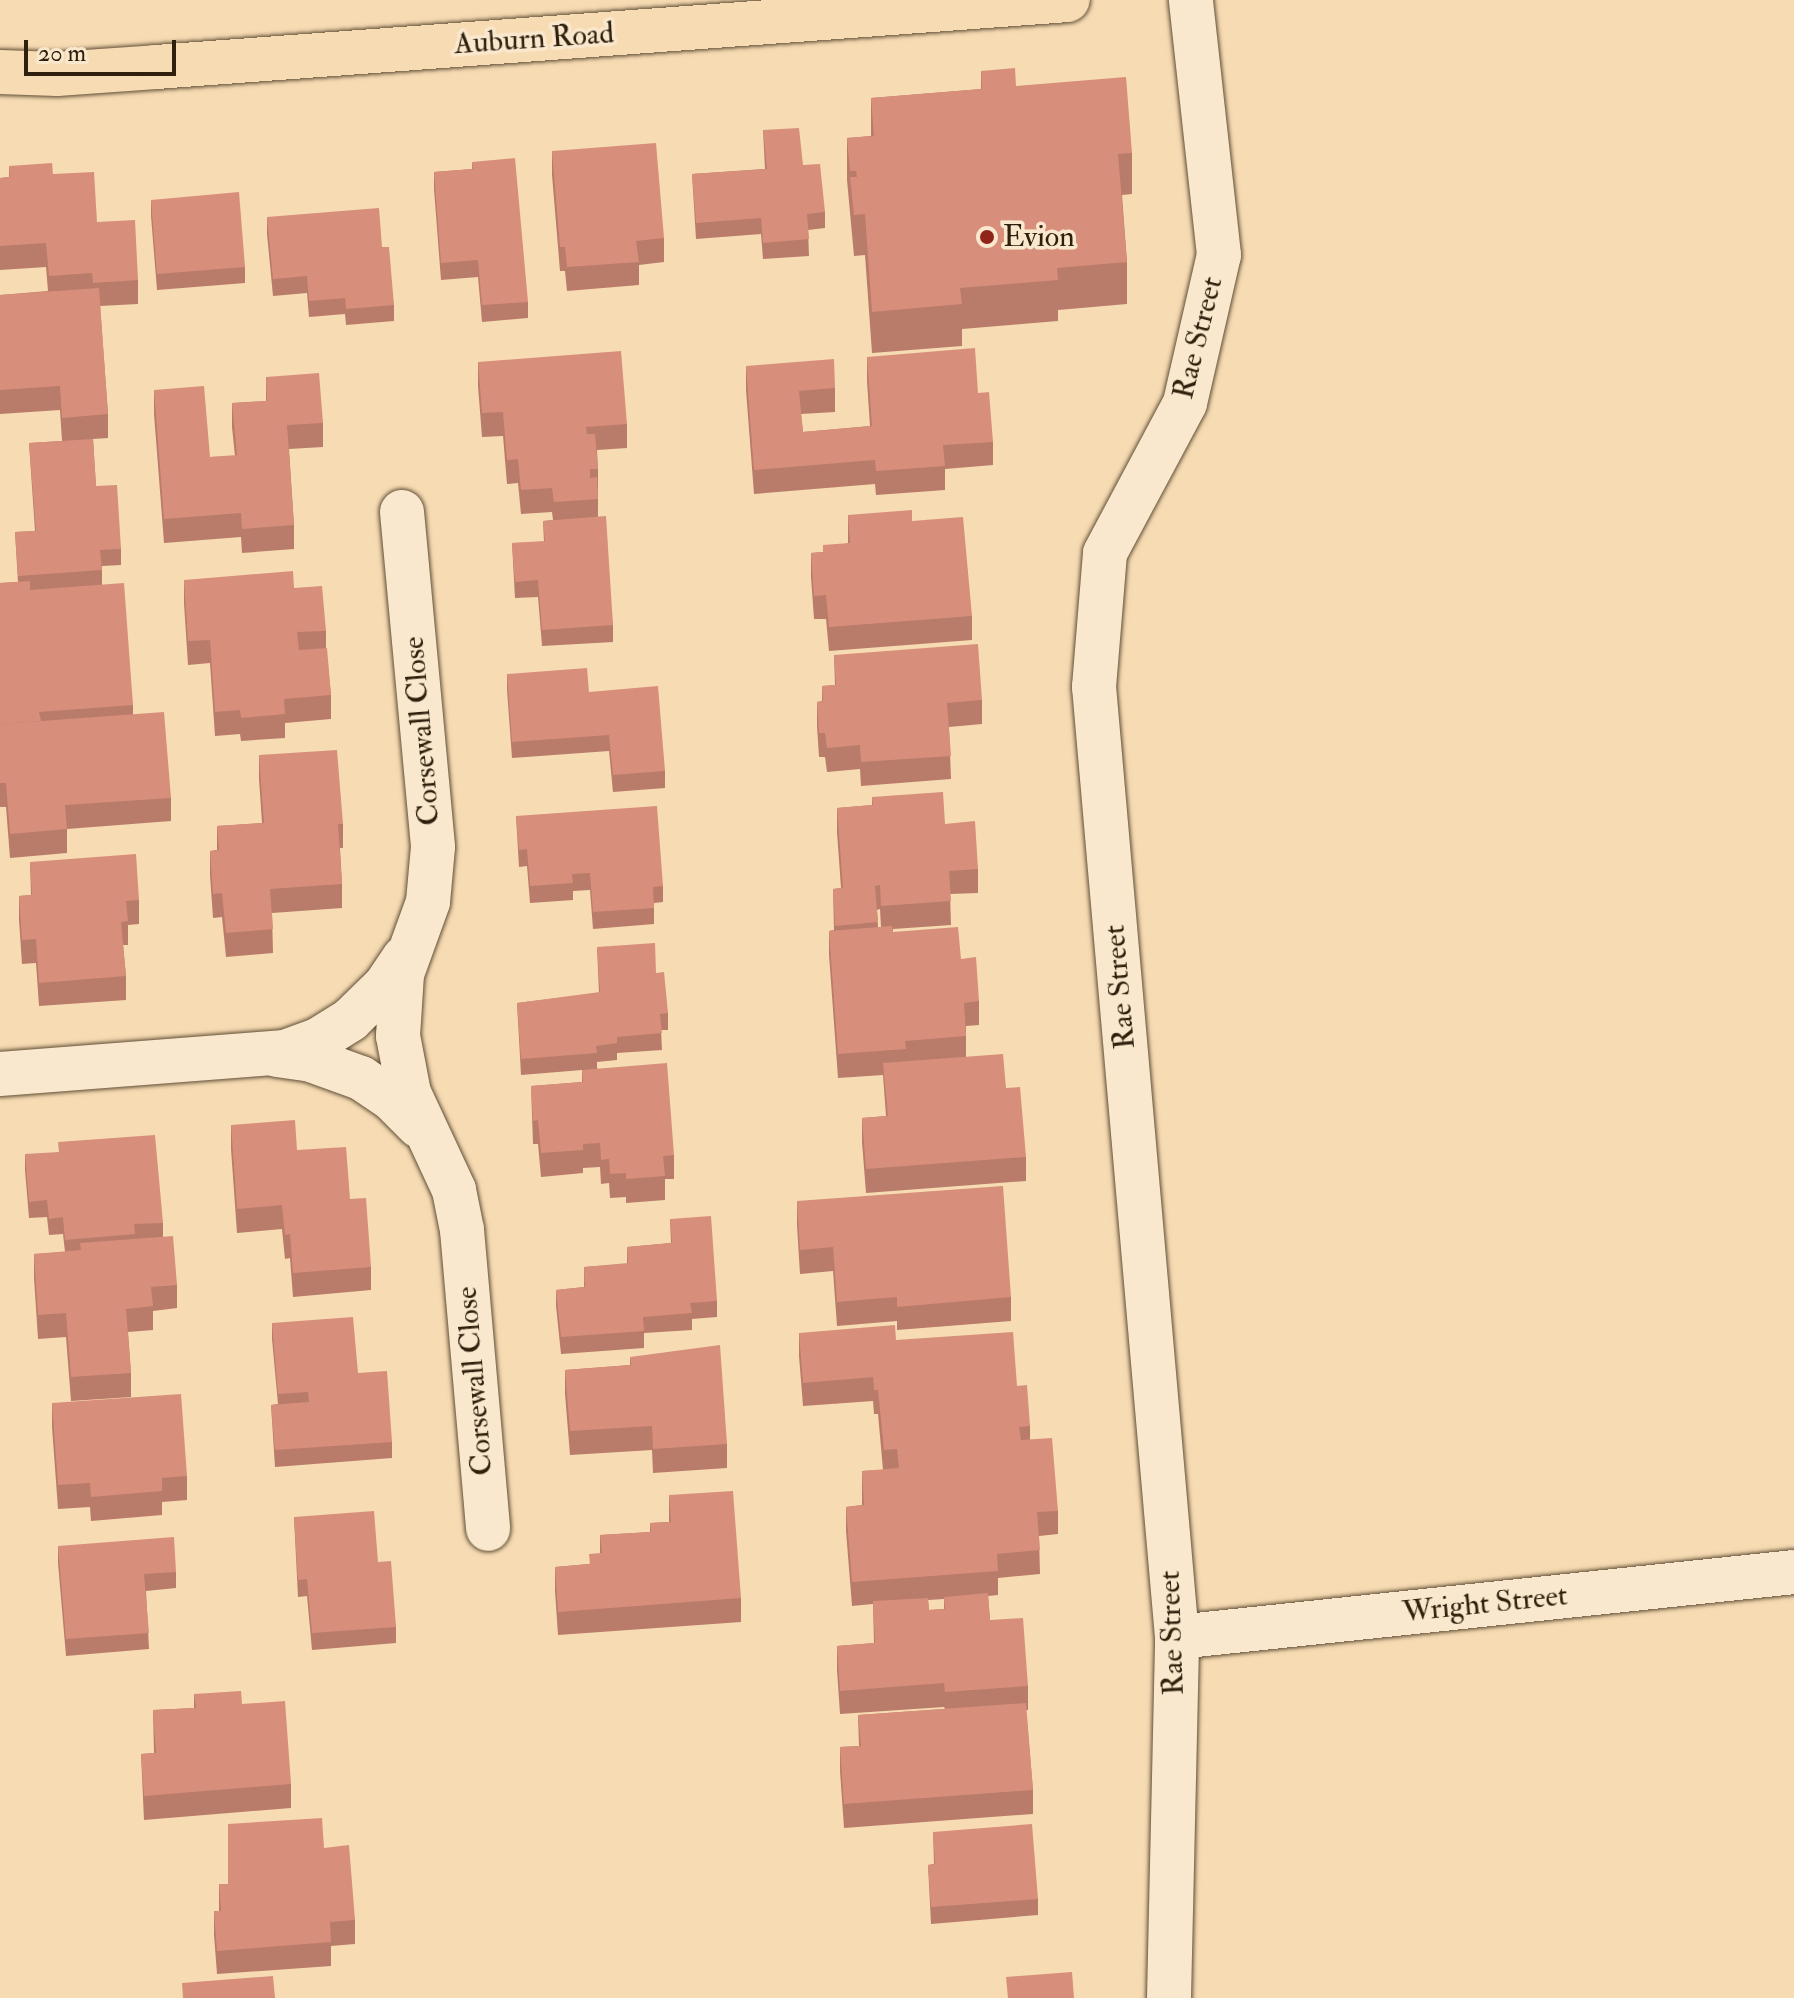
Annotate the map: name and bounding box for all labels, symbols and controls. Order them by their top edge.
street label: Auburn Road [453,15,615,63]
scale bar [28,24,180,74]
text: 20 m [38,38,86,69]
place label: Evion [1003,219,1075,255]
marker: Evion [978,228,996,246]
street label: Rae Street [1165,273,1231,403]
street label: Corsewall Close [396,635,448,827]
street label: Rae Street [1097,923,1143,1051]
street label: Corsewall Close [449,1285,501,1477]
street label: Rae Street [1152,1570,1192,1696]
street label: Wright Street [1401,1577,1569,1631]

